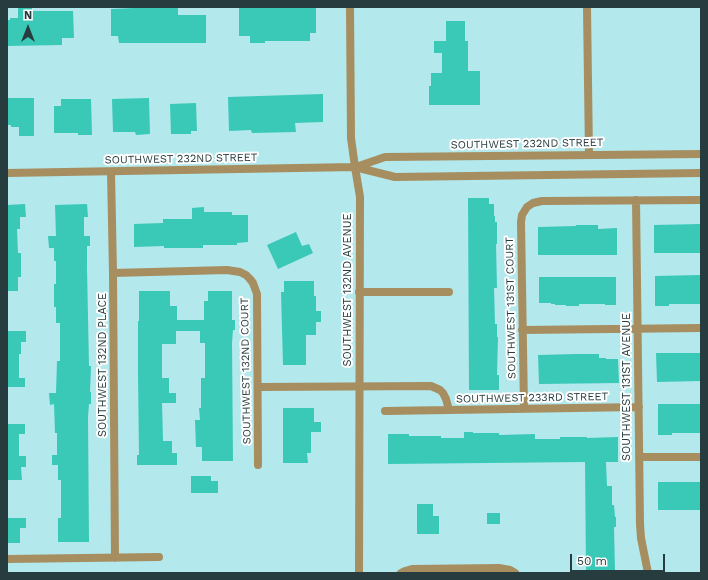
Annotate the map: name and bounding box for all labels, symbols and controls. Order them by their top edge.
north arrow [8,8,48,48]
text: N [24,9,32,22]
street label: SOUTHWEST 232ND STREET [450,136,604,152]
street label: SOUTHWEST 232ND STREET [104,151,258,167]
street label: SOUTHWEST 132ND AVENUE [341,214,355,366]
street label: SOUTHWEST 131ST COURT [503,237,519,379]
street label: SOUTHWEST 132ND PLACE [96,293,110,437]
street label: SOUTHWEST 132ND COURT [238,298,254,444]
street label: SOUTHWEST 131ST AVENUE [620,313,634,461]
street label: SOUTHWEST 233RD STREET [456,390,608,406]
scale bar [572,546,667,572]
text: 50 m [577,554,607,568]

